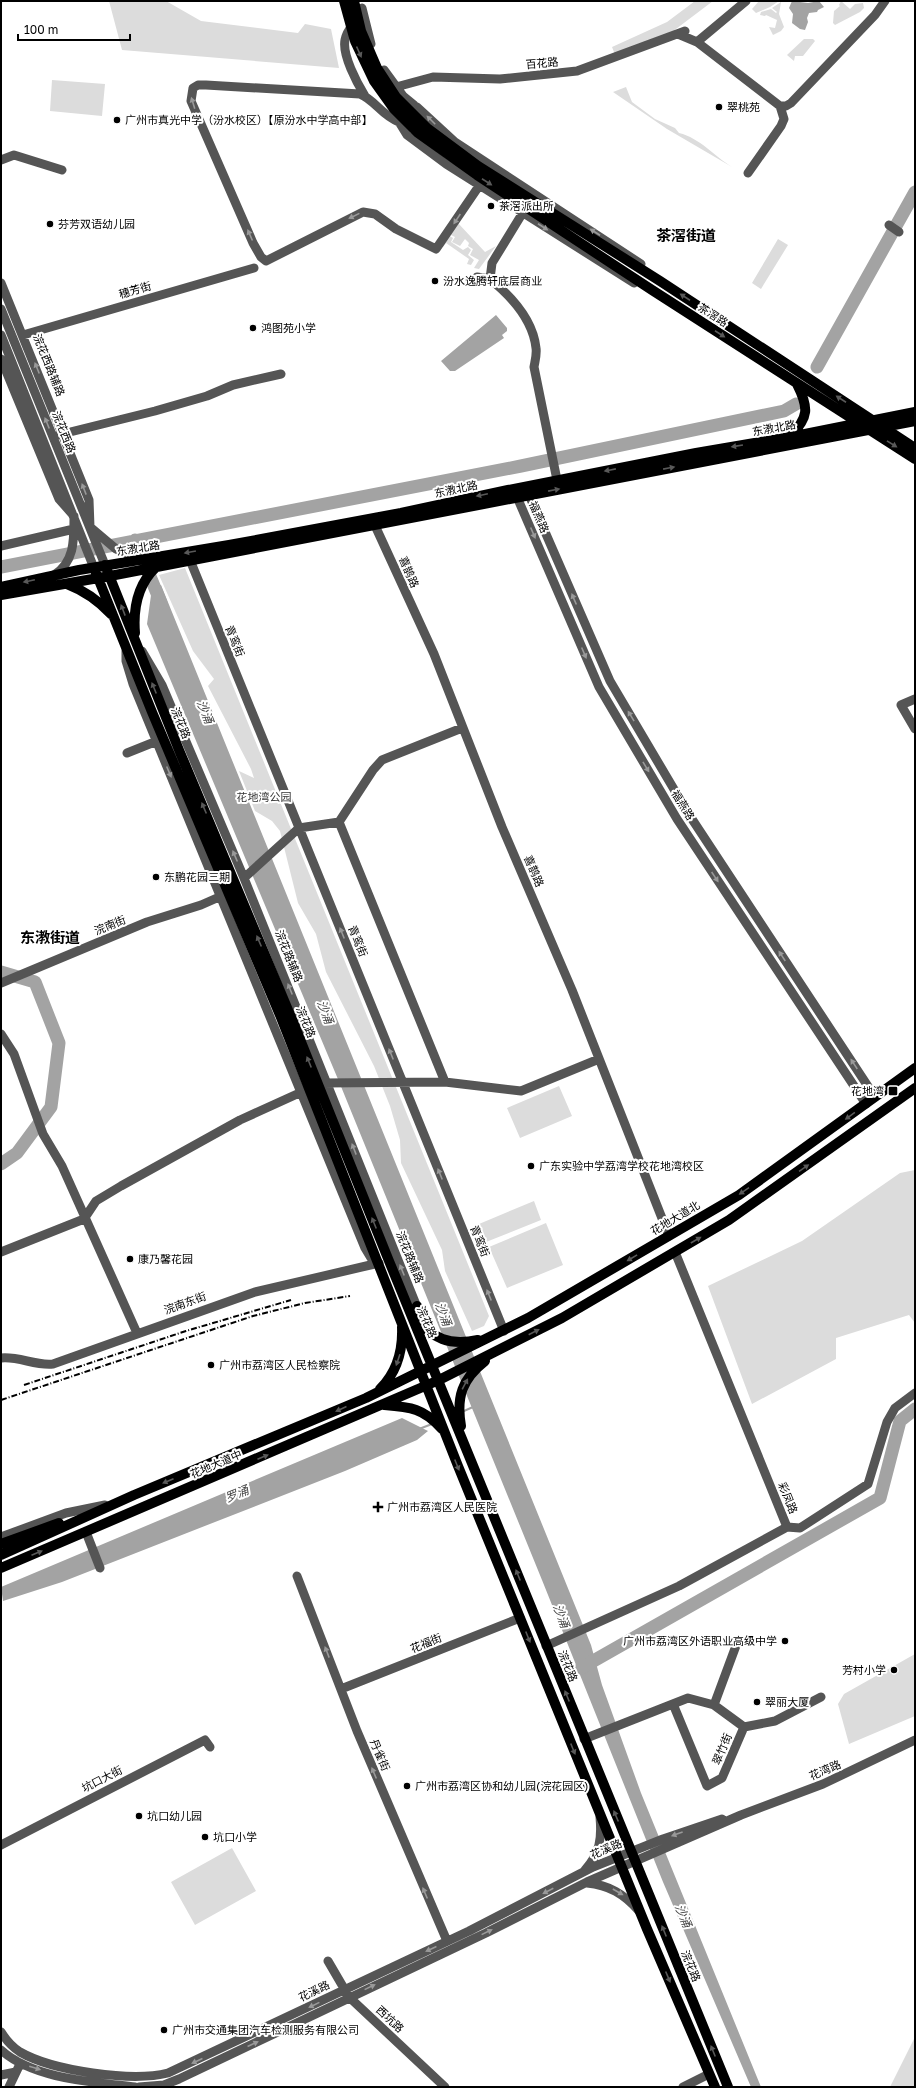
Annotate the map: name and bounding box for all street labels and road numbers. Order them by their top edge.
street label: 百花路 [525,55,559,70]
street label: 穗芳街 [117,279,153,300]
street label: 茶滘路 [696,300,731,329]
street label: 浣花西路辅路 [31,332,68,398]
street label: 浣花西路 [50,409,79,455]
street label: 东漖北路 [751,417,797,438]
street label: 东漖北路 [433,478,479,499]
street label: 福燕路 [527,499,552,535]
street label: 东漖北路 [115,538,161,557]
street label: 喜鹊路 [397,554,422,590]
street label: 青鸾街 [223,623,248,659]
street label: 浣花路 [169,705,194,741]
street label: 福燕路 [669,787,697,822]
street label: 喜鹊路 [522,853,547,889]
street label: 浣南街 [92,912,128,937]
street label: 青鸾街 [346,923,371,959]
street label: 浣花路辅路 [273,928,306,984]
street label: 浣花路 [294,1004,319,1040]
street label: 花地大道北 [648,1198,702,1237]
street label: 青鸾街 [468,1223,493,1259]
street label: 浣花路辅路 [394,1229,427,1285]
street label: 浣南东街 [162,1289,208,1316]
street label: 浣花路 [415,1304,440,1340]
street label: 花地大道中 [188,1447,244,1480]
street label: 彩凤路 [776,1480,801,1516]
street label: 花福街 [408,1630,444,1655]
street label: 浣花路 [556,1648,581,1684]
street label: 翠竹街 [709,1731,734,1767]
street label: 丹雀街 [368,1737,393,1773]
street label: 花湾路 [807,1757,843,1782]
street label: 坑口大街 [79,1763,124,1794]
street label: 花溪路 [588,1836,624,1861]
street label: 浣花路 [679,1948,704,1984]
street label: 花溪路 [296,1977,331,2004]
street label: 西坑路 [374,2003,407,2035]

